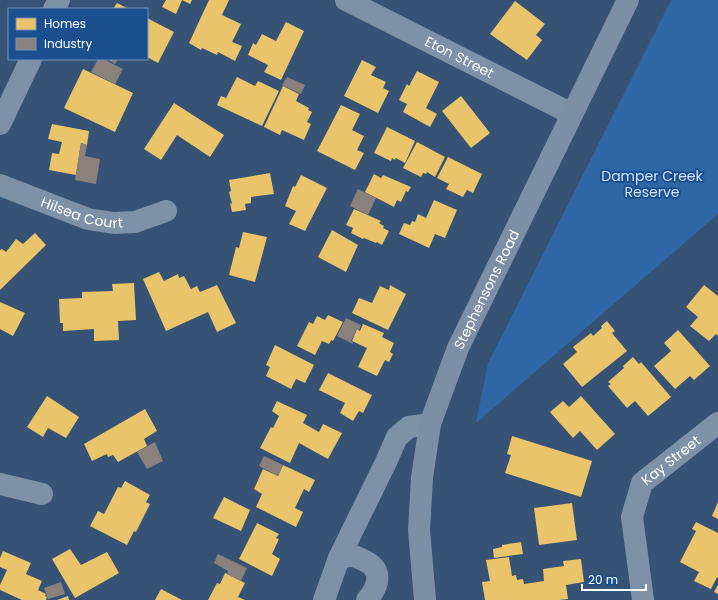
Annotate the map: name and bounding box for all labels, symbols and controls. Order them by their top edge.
legend [8,8,148,60]
text: Homes [44,15,86,32]
street label: Eton Street [421,31,497,83]
text: Industry [44,35,93,52]
park label: Damper Creek Reserve [601,166,704,202]
street label: Hilsea Court [38,192,123,233]
street label: Stephensons Road [449,226,524,353]
street label: Kay Street [637,430,705,490]
scale bar [582,566,646,592]
text: 20 m [588,571,618,588]

